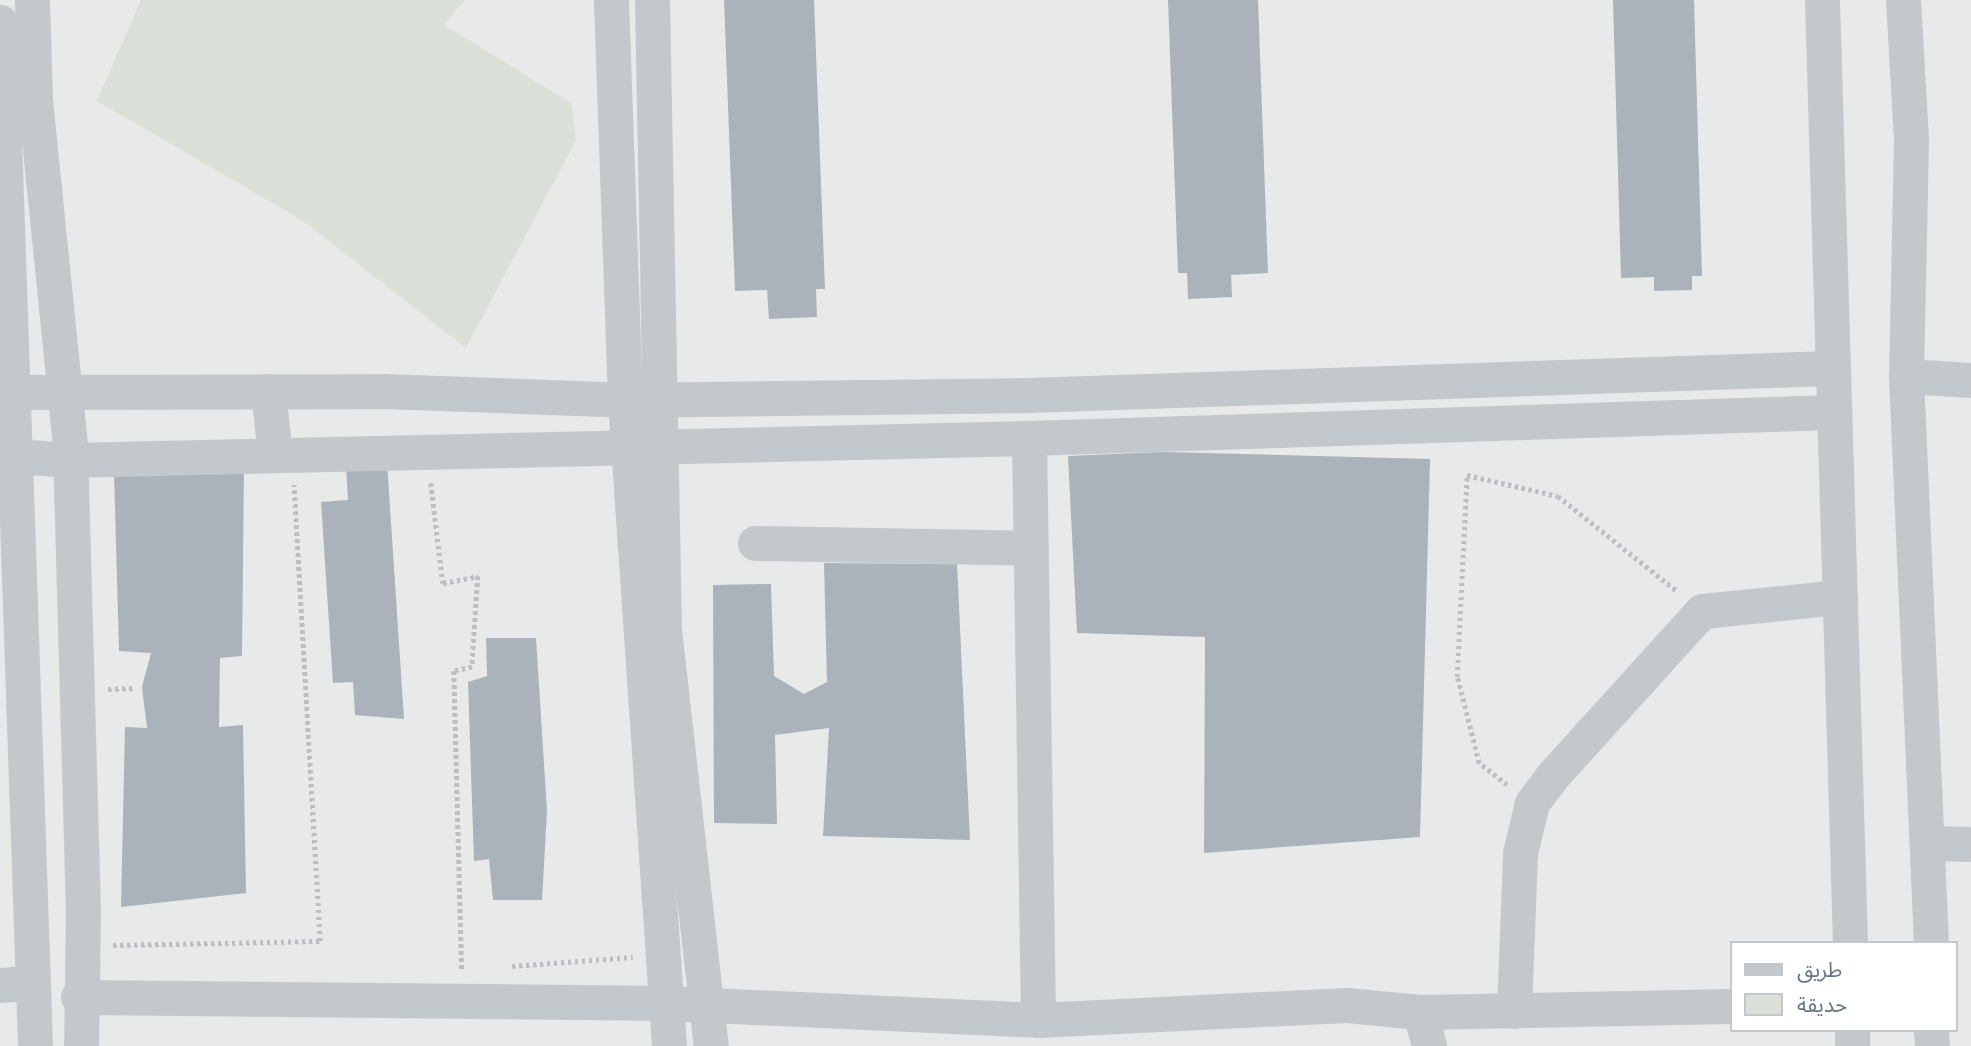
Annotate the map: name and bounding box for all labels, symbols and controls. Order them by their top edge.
legend [1730,941,1957,1032]
text: طريق [1797,956,1842,983]
text: حديقة [1797,991,1847,1018]

